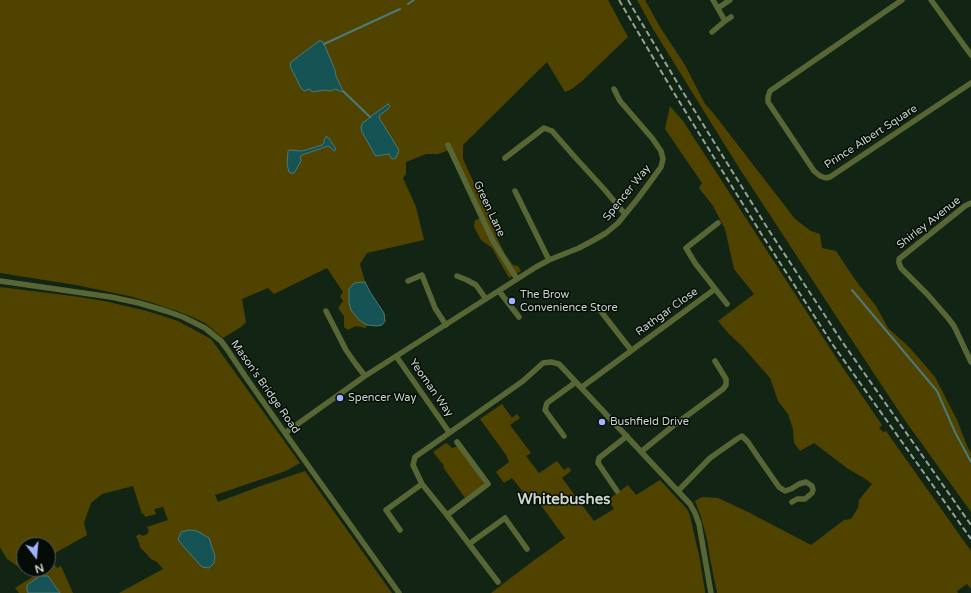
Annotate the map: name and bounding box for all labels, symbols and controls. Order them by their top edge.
street label: Prince Albert Square [822,102,920,172]
street label: Spencer Way [600,162,654,224]
street label: Green Lane [470,179,508,239]
street label: Shirley Avenue [894,194,964,252]
street label: Rathgar Close [633,285,701,339]
place label: The Brow Convenience Store [520,288,618,314]
marker: The Brow Convenience Store [507,296,517,306]
street label: Mason's Bridge Road [228,338,302,436]
street label: Yeoman Way [406,357,456,419]
place label: Spencer Way [348,391,416,405]
marker: Spencer Way [335,393,345,403]
place label: Bushfield Drive [610,415,689,429]
marker: Bushfield Drive [597,417,607,427]
district label: Whitebushes [518,491,610,509]
north arrow [16,537,56,577]
text: N [33,561,45,576]

